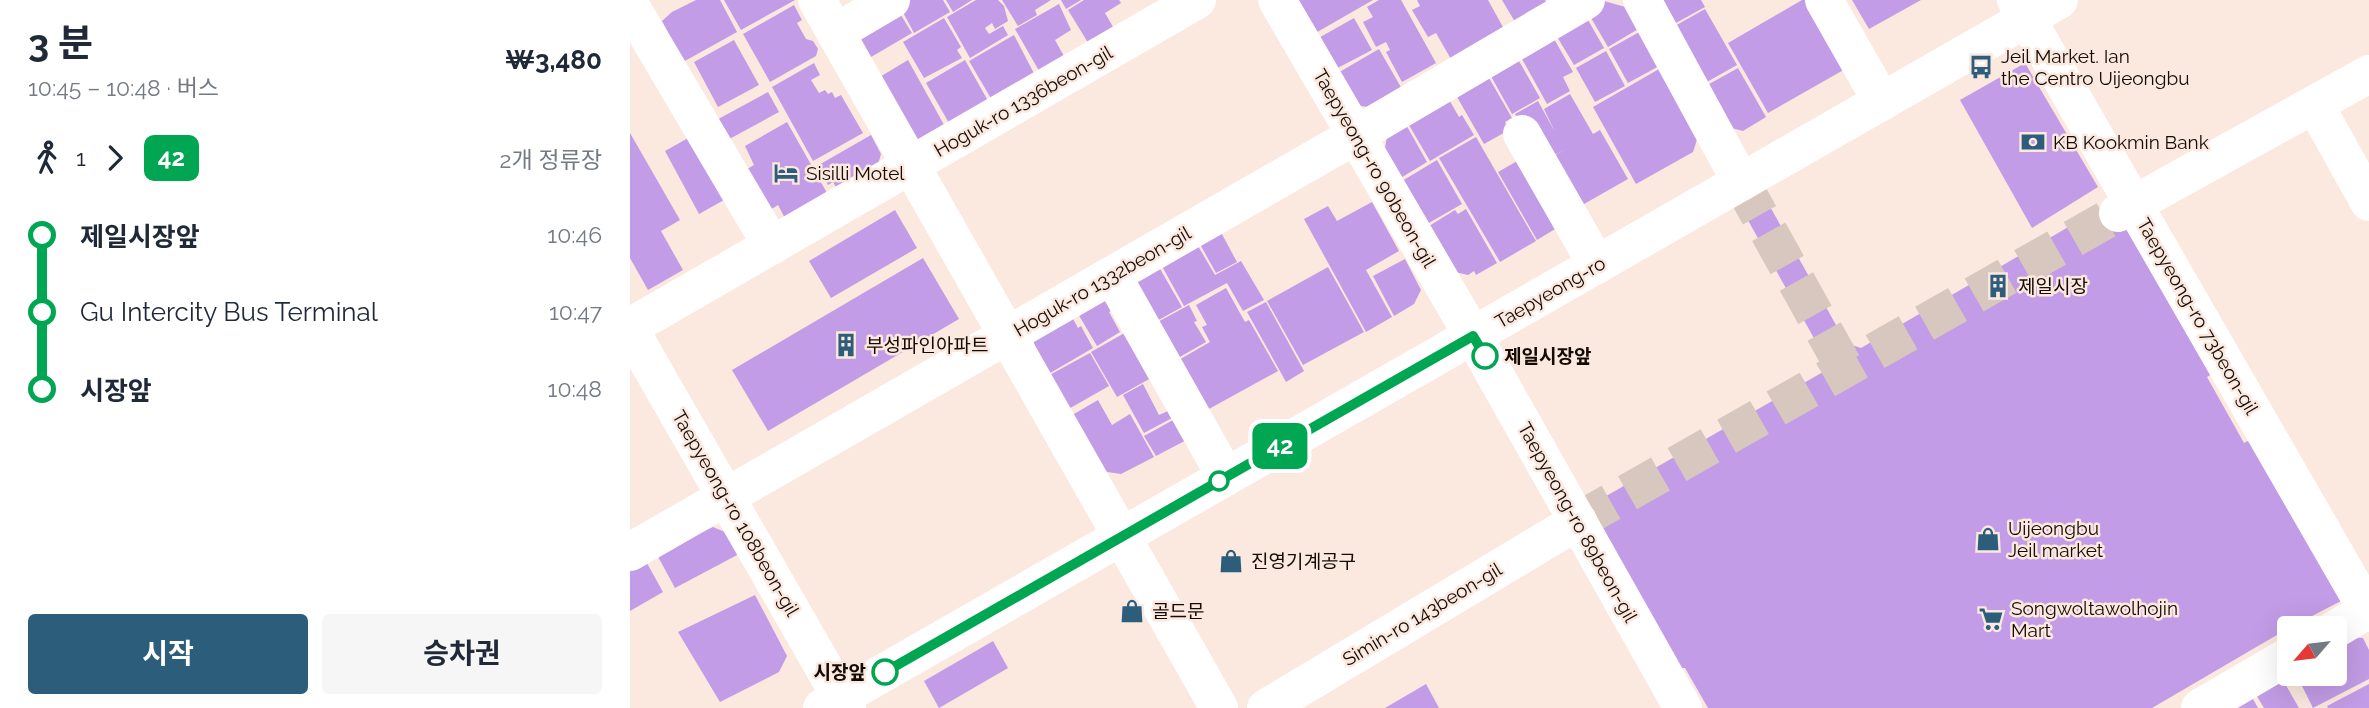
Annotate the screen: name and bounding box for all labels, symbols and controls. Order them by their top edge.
text: 3 분 [28,20,93,65]
street label: Hoguk-ro 1336beon-gil [930,41,1117,161]
text: ₩3,480 [505,45,602,75]
place label: Jeil Market. Ian the Centro Uijeongbu [2001,45,2189,89]
bus stop icon: Jeil Market. Ian the Centro Uijeongbu [1967,53,1995,81]
street label: Taepyeong-ro 90beon-gil [1309,65,1441,272]
text: 10:45 – 10:48 · 버스 [28,74,219,101]
bank icon: KB Kookmin Bank [2019,128,2047,156]
place label: KB Kookmin Bank [2053,131,2209,153]
icon: walk [28,139,66,177]
icon: forward [96,139,134,177]
text: 42 [158,143,185,172]
text: 1 [76,144,86,171]
text: 2개 정류장 [500,146,602,173]
hotel icon: Sisilli Motel [772,159,800,187]
place label: Sisilli Motel [806,162,905,184]
street label: Taepyeong-ro 73beon-gil [2133,214,2264,419]
text: 10:46 [547,221,602,248]
street label: Hoguk-ro 1332beon-gil [1010,221,1195,341]
text: 제일시장앞 [80,222,200,252]
street label: Taepyeong-ro [1491,252,1609,332]
building icon: 제일시장 [1984,272,2012,300]
place label: 제일시장 [2018,275,2088,297]
text: Gu Intercity Bus Terminal [80,297,378,327]
text: 10:47 [549,298,602,325]
building icon: 부성파인아파트 [832,331,860,359]
place label: 부성파인아파트 [866,334,988,356]
marker: 제일시장앞 [1472,343,1498,369]
place label: 제일시장앞 [1504,345,1591,367]
text: 10:48 [548,375,602,402]
text: 시장앞 [80,376,152,406]
street label: Taepyeong-ro 108beon-gil [668,406,804,620]
street label: Taepyeong-ro 89beon-gil [1514,418,1643,626]
line badge: 42 [1248,423,1312,469]
text: 42 [1266,431,1294,460]
unlabelled marker [1209,471,1229,491]
place label: Uijeongbu Jeil market [2008,517,2104,561]
shop icon: Uijeongbu Jeil market [1974,525,2002,553]
shop icon: 진영기계공구 [1217,547,1245,575]
place label: 진영기계공구 [1251,550,1356,572]
street label: Simin-ro 143beon-gil [1338,557,1506,670]
shop icon: 골드문 [1118,597,1146,625]
place label: Songwoltawolhojin Mart [2011,597,2178,641]
place label: 골드문 [1152,600,1204,622]
supermarket icon: Songwoltawolhojin Mart [1977,605,2005,633]
button: 시작 [28,614,308,694]
button: 승차권 [322,614,602,694]
north arrow [2277,616,2347,686]
map controls [2277,616,2347,686]
marker: 시장앞 [872,659,898,685]
place label: 시장앞 [814,661,866,683]

